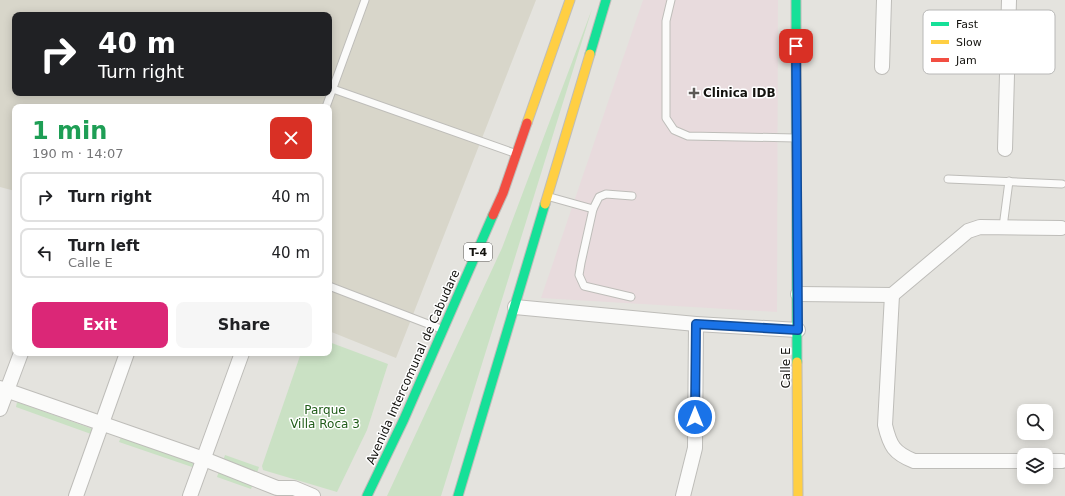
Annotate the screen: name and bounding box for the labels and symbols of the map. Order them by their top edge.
legend [923,10,1055,74]
text: Fast [956,18,979,31]
pin [779,29,813,63]
text: Slow [956,36,982,49]
text: Jam [955,54,977,67]
place label: Clinica IDB [703,86,776,100]
marker: Clinica IDB [688,87,700,99]
road number: T-4 [464,243,492,261]
street label: Avenida Intercomunal de Cabudare [364,267,462,467]
street label: Calle E [779,347,793,389]
position arrow [674,396,716,438]
park label: Parque Villa Roca 3 [290,403,360,431]

